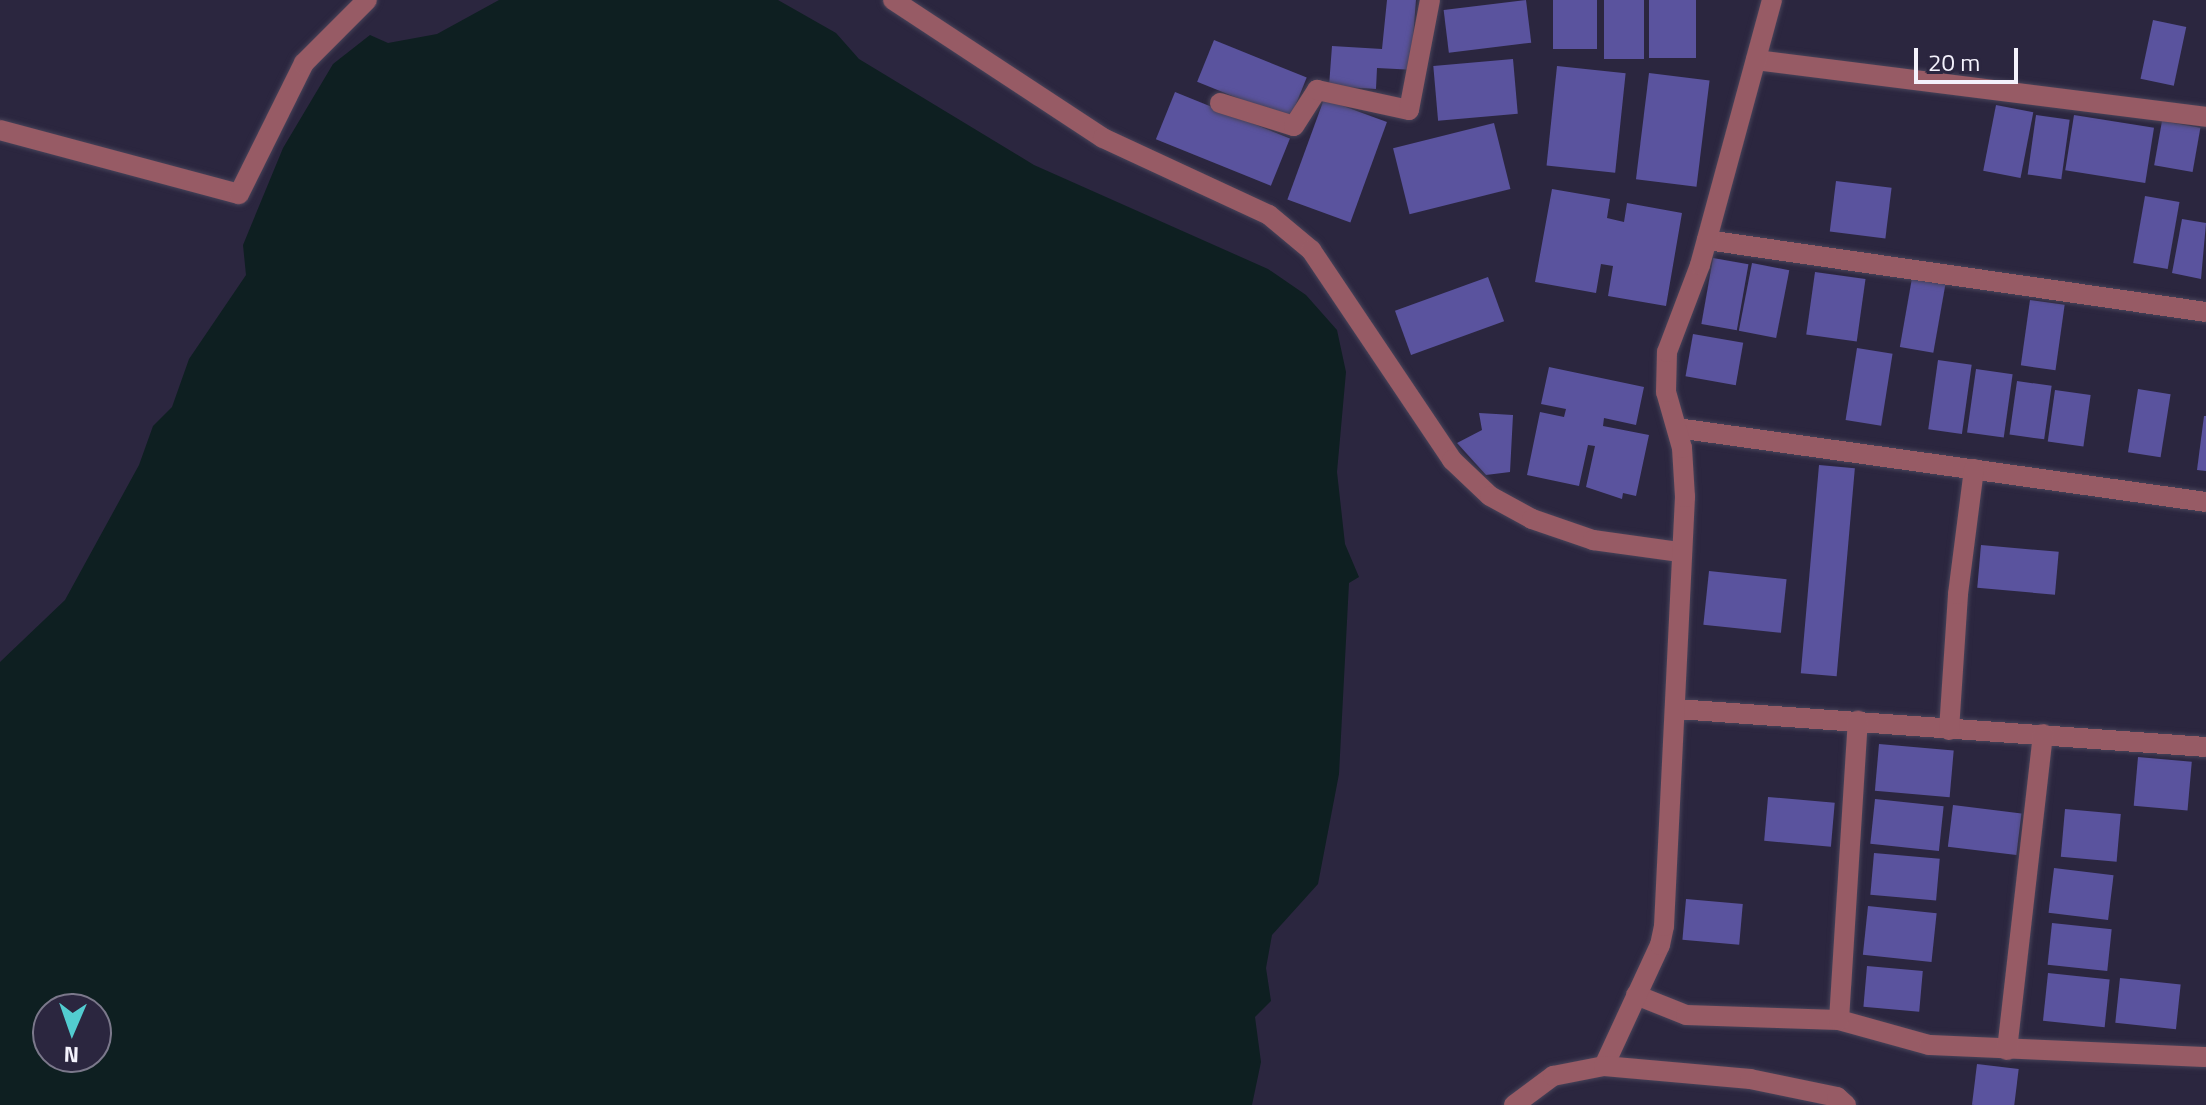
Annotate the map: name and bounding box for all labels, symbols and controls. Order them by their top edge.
scale bar [1918,32,2022,82]
text: 20 m [1928,44,1980,80]
north arrow [32,993,112,1073]
text: N [63,1038,79,1072]

